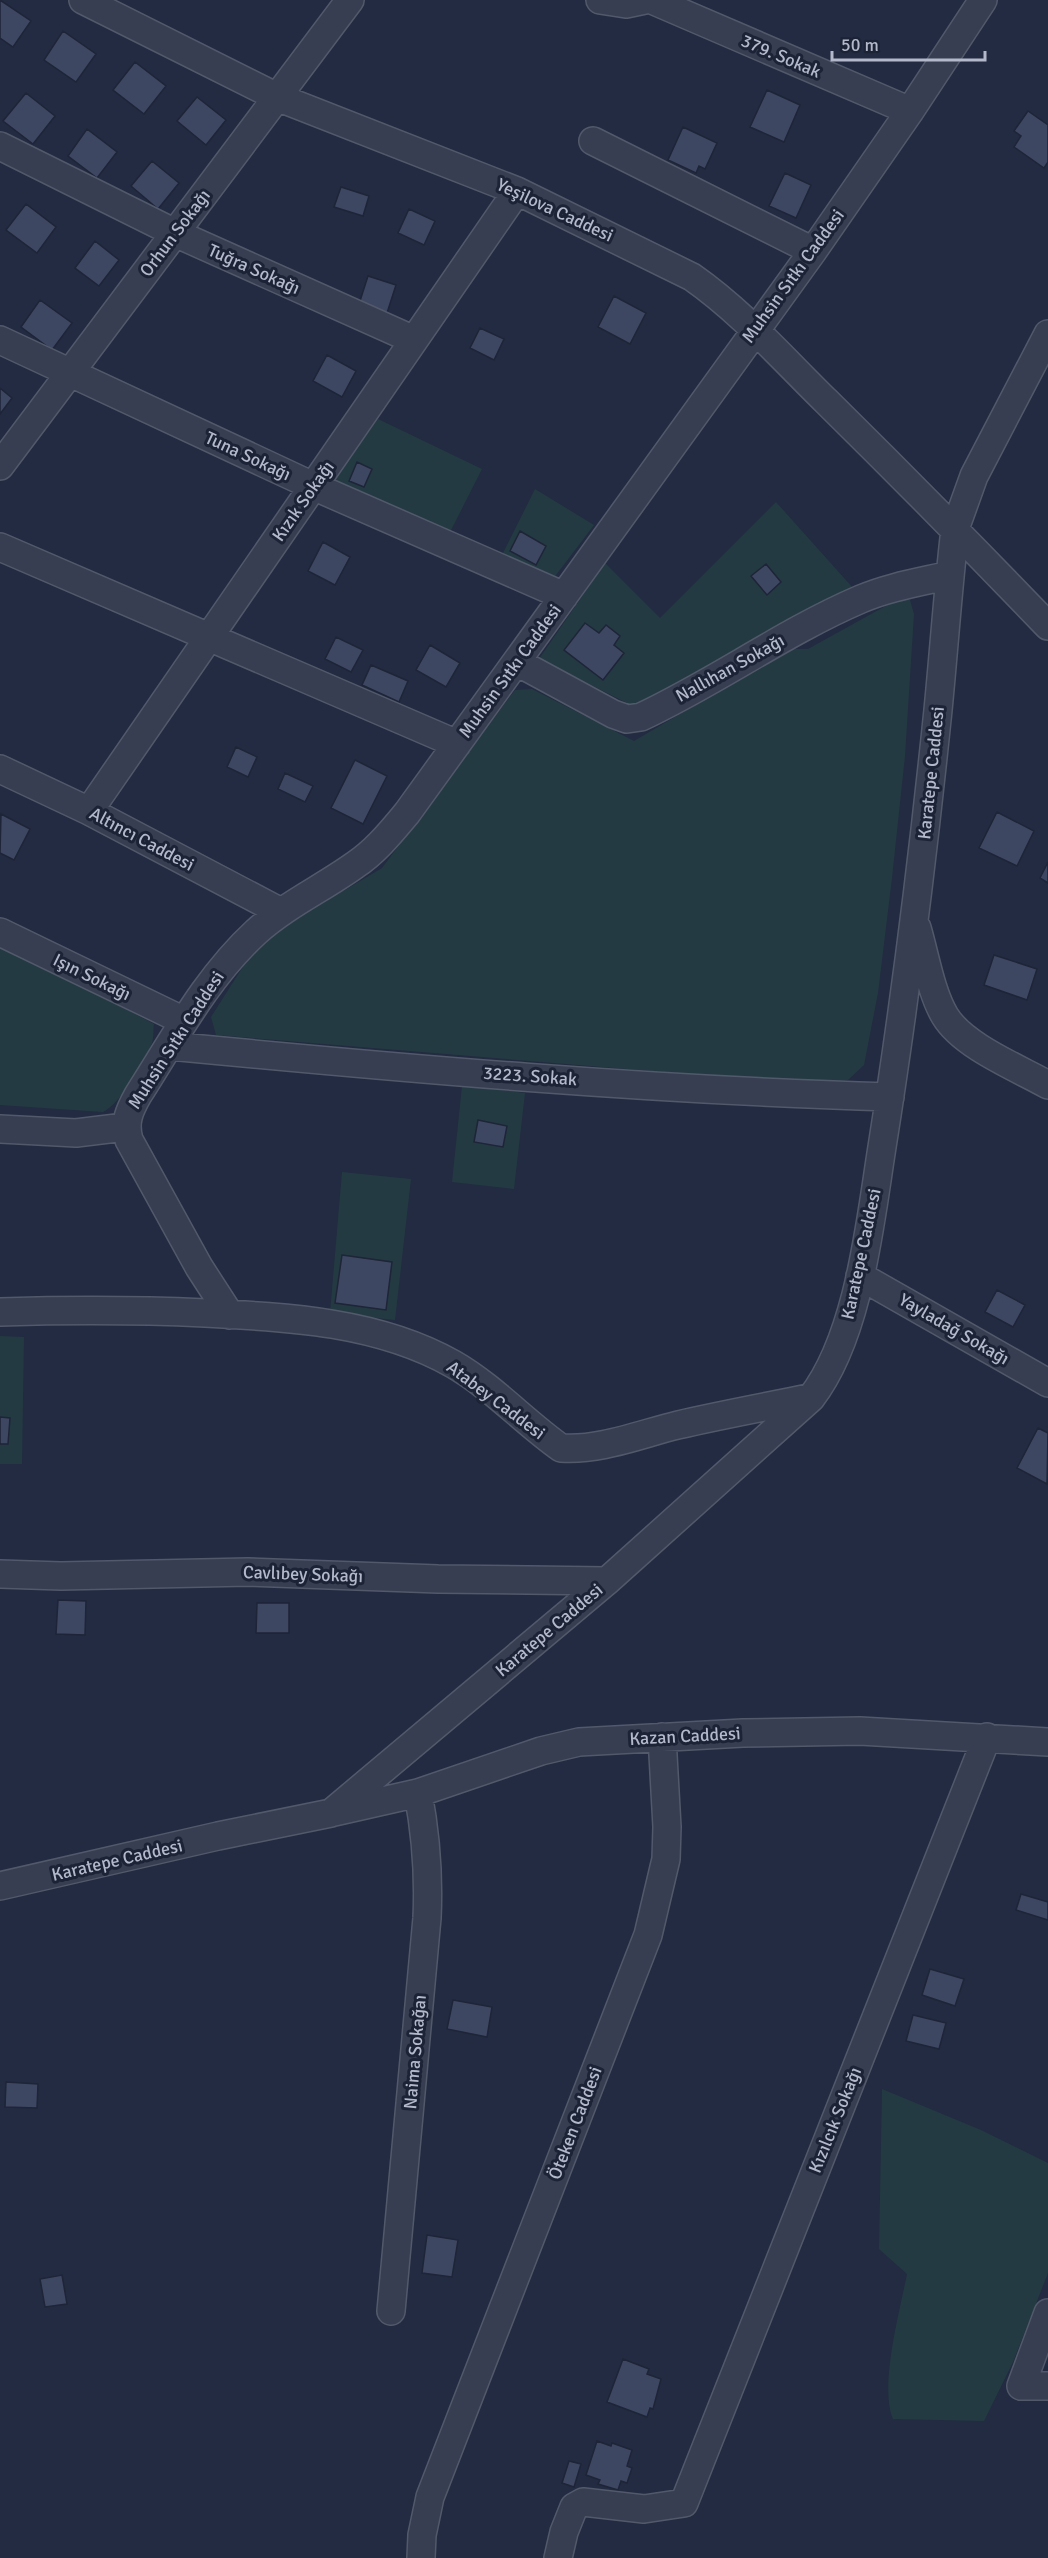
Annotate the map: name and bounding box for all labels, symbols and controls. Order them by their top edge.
scale bar [832,24,985,62]
street label: 379. Sokak [738,29,824,83]
text: 50 m [841,34,879,56]
street label: Yeşilova Caddesi [493,173,617,247]
street label: Orhun Sokağı [135,185,215,281]
street label: Muhsin Sıtkı Caddesi [737,205,849,347]
street label: Tuğra Sokağı [205,239,303,299]
street label: Tuna Sokağı [202,427,294,485]
street label: Kızık Sokağı [267,456,339,546]
street label: Muhsin Sıtkı Caddesi [454,600,566,742]
street label: Nallıhan Sokağı [672,629,788,707]
street label: Karatepe Caddesi [913,705,949,841]
street label: Altıncı Caddesi [86,802,198,876]
street label: Işın Sokağı [50,949,134,1005]
street label: Muhsin Sıtkı Caddesi [123,967,229,1113]
street label: 3223. Sokak [482,1062,578,1090]
street label: Karatepe Caddesi [836,1186,886,1322]
street label: Yayladağ Sokağı [895,1289,1013,1369]
street label: Atabey Caddesi [442,1356,550,1444]
street label: Cavlıbey Sokağı [242,1561,364,1587]
street label: Karatepe Caddesi [491,1579,607,1681]
street label: Kazan Caddesi [629,1722,741,1750]
street label: Karatepe Caddesi [49,1834,185,1886]
street label: Naima Sokağaı [399,1994,431,2110]
street label: Öteken Caddesi [543,2063,607,2183]
street label: Kızılcık Sokağı [804,2064,866,2176]

